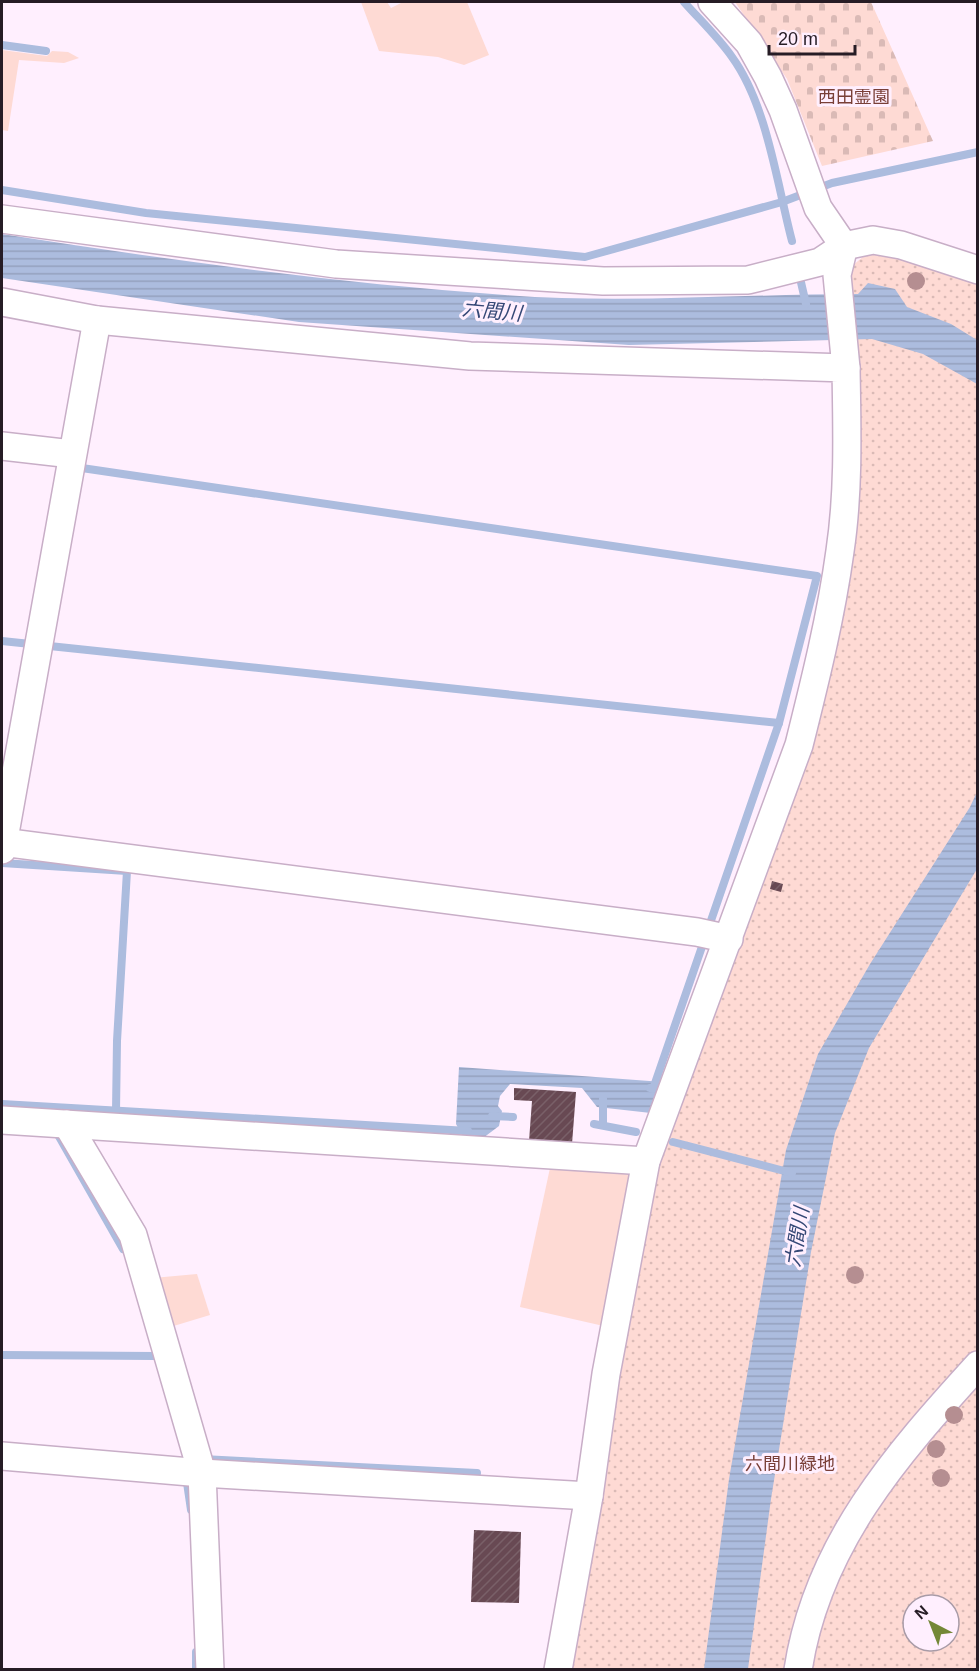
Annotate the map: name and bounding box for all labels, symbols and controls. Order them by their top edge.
scale bar [769,18,854,56]
text: 20 m [778,29,818,49]
park label: 西田霊園 [818,87,890,107]
water label: 六間川 [461,297,525,325]
water label: 六間川 [781,1204,813,1268]
park label: 六間川緑地 [745,1454,835,1474]
north arrow [901,1593,961,1653]
text: N [911,1602,931,1622]

